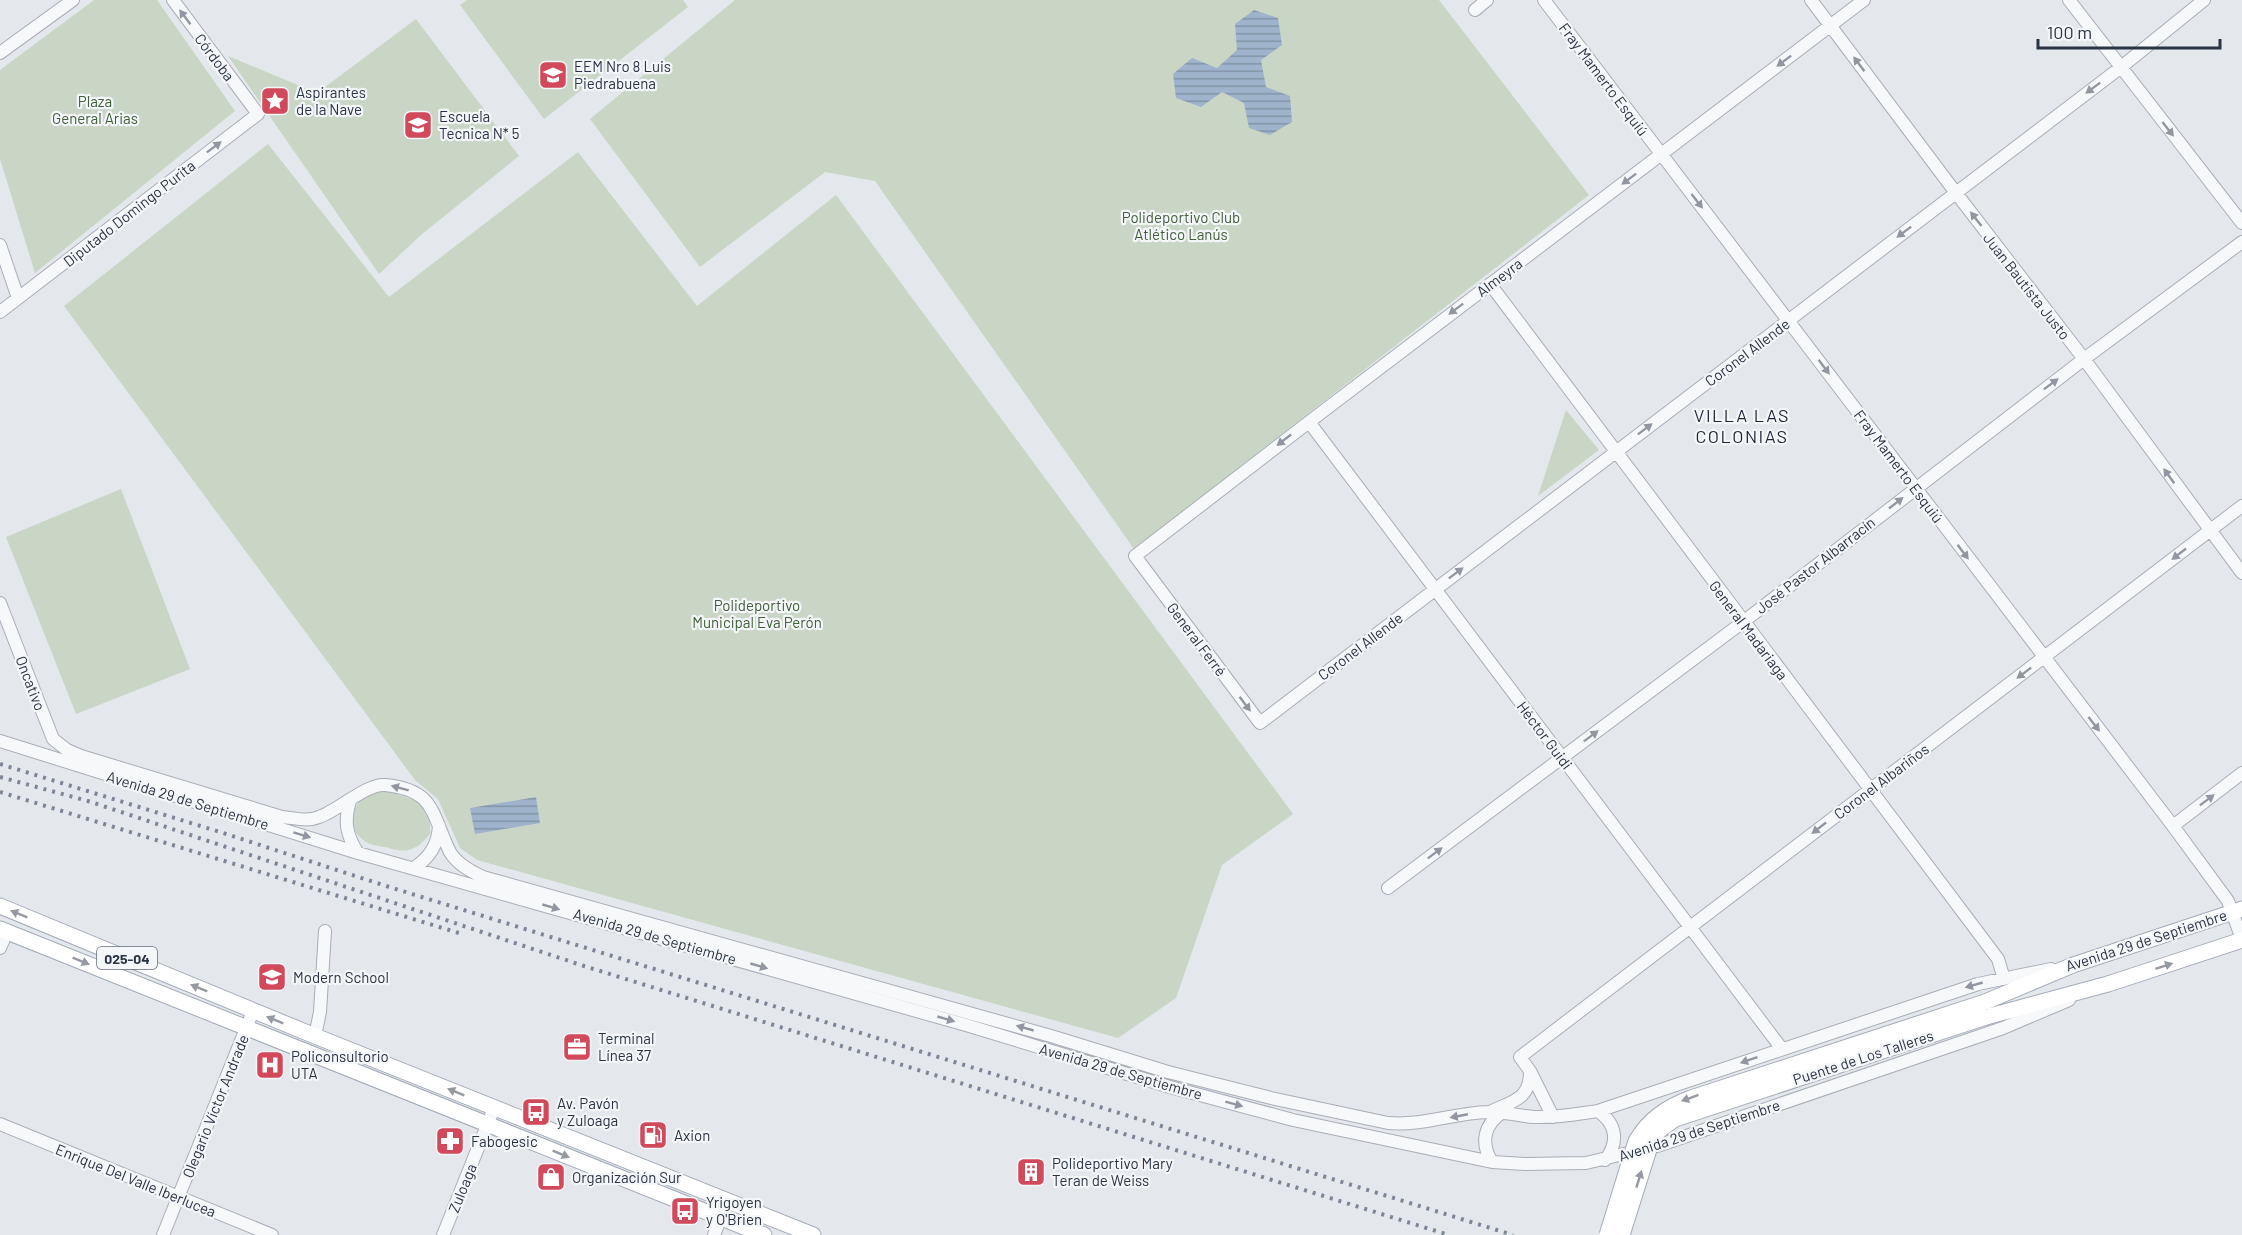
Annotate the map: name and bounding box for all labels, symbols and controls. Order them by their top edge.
one-way arrow [179,9,191,25]
scale bar [2038,12,2220,50]
street label: Fray Mamerto Esquiú [1556,19,1652,139]
text: 100 m [2047,21,2092,43]
street label: Córdoba [191,30,239,84]
one-way arrow [1776,55,1791,67]
one-way arrow [1853,56,1865,71]
place label: EEM Nro 8 Luis Piedrabuena [574,57,671,92]
school or university icon: EEM Nro 8 Luis Piedrabuena [537,59,569,91]
one-way arrow [2085,82,2100,94]
place label: Aspirantes de la Nave [296,83,366,118]
place icon: Aspirantes de la Nave [259,85,291,117]
park label: Plaza General Arias [52,92,138,127]
place label: Escuela Tecnica N* 5 [439,107,519,142]
school or university icon: Escuela Tecnica N* 5 [402,109,434,141]
one-way arrow [2162,122,2174,137]
one-way arrow [206,141,222,154]
street label: Diputado Domingo Purita [60,156,198,270]
one-way arrow [1621,173,1636,185]
one-way arrow [1691,193,1704,209]
park label: Polideportivo Club Atlético Lanús [1122,208,1240,243]
one-way arrow [1970,212,1982,228]
one-way arrow [1897,226,1913,238]
street label: Juan Bautista Justo [1980,229,2074,343]
street label: Almeyra [1473,254,1525,300]
one-way arrow [1449,303,1464,315]
street label: Coronel Allende [1701,314,1793,390]
one-way arrow [1818,359,1830,374]
one-way arrow [2043,378,2059,391]
district label: VILLA LAS COLONIAS [1694,404,1790,447]
street label: Fray Mamerto Esquiú [1851,406,1947,526]
one-way arrow [1637,423,1653,436]
one-way arrow [1277,434,1292,446]
one-way arrow [2163,468,2175,484]
one-way arrow [1888,496,1904,509]
street label: José Pastor Albarracín [1752,513,1878,617]
one-way arrow [1957,543,1969,559]
one-way arrow [2171,548,2187,560]
one-way arrow [1449,567,1464,579]
street label: General Madariaga [1706,577,1792,683]
park label: Polideportivo Municipal Eva Perón [692,596,822,631]
street label: General Ferré [1163,599,1231,679]
street label: Coronel Allende [1314,608,1406,684]
street label: Oncativo [12,653,50,713]
one-way arrow [2017,667,2033,679]
one-way arrow [1239,696,1251,711]
street label: Héctor Guidi [1514,697,1576,773]
one-way arrow [2087,716,2099,731]
one-way arrow [1583,730,1599,742]
street label: Coronel Albariños [1830,739,1932,823]
street label: Avenida 29 de Septiembre [105,767,271,833]
one-way arrow [391,783,409,793]
one-way arrow [2199,794,2215,806]
one-way arrow [1811,822,1826,834]
one-way arrow [293,831,311,841]
one-way arrow [1427,847,1443,859]
one-way arrow [542,902,560,912]
street label: Avenida 29 de Septiembre [571,904,739,968]
street label: Avenida 29 de Septiembre [2063,905,2229,975]
one-way arrow [10,909,28,918]
road number: 025-04 [97,947,157,969]
one-way arrow [72,956,90,966]
one-way arrow [2155,960,2173,970]
school or university icon: Modern School [256,961,288,993]
one-way arrow [750,961,768,971]
place label: Modern School [293,968,389,986]
one-way arrow [1965,981,1983,990]
one-way arrow [190,983,208,992]
one-way arrow [266,1014,284,1024]
one-way arrow [937,1015,955,1024]
one-way arrow [1016,1023,1034,1033]
street label: Puente de Los Talleres [1790,1026,1936,1088]
place label: Terminal Línea 37 [598,1029,654,1064]
office icon: Terminal Línea 37 [561,1031,593,1063]
street label: Olegario Víctor Andrade [178,1032,252,1180]
street label: Avenida 29 de Septiembre [1037,1039,1205,1103]
place label: Policonsultorio UTA [291,1047,389,1082]
hospital icon: Policonsultorio UTA [254,1049,286,1081]
one-way arrow [1740,1056,1758,1065]
one-way arrow [447,1087,465,1096]
place label: Av. Pavón y Zuloaga [557,1094,619,1129]
one-way arrow [1681,1094,1699,1104]
street label: Avenida 29 de Septiembre [1616,1095,1782,1165]
bus stop icon: Av. Pavón y Zuloaga [520,1096,552,1128]
one-way arrow [1225,1100,1243,1109]
one-way arrow [1449,1112,1468,1121]
fuel station icon: Axion [637,1119,669,1151]
pharmacy icon: Fabogesic [434,1125,466,1157]
place label: Axion [674,1126,710,1144]
place label: Fabogesic [471,1132,538,1150]
street label: Enrique Del Valle Iberlucea [53,1140,219,1220]
one-way arrow [552,1150,570,1160]
place label: Polideportivo Mary Teran de Weiss [1052,1154,1173,1189]
building icon: Polideportivo Mary Teran de Weiss [1015,1156,1047,1188]
street label: Zuloaga [444,1161,480,1215]
shop icon: Organización Sur [535,1161,567,1193]
place label: Organización Sur [572,1168,682,1186]
one-way arrow [1635,1170,1644,1188]
place label: Yrigoyen y O'Brien [706,1193,762,1228]
bus stop icon: Yrigoyen y O'Brien [669,1195,701,1227]

